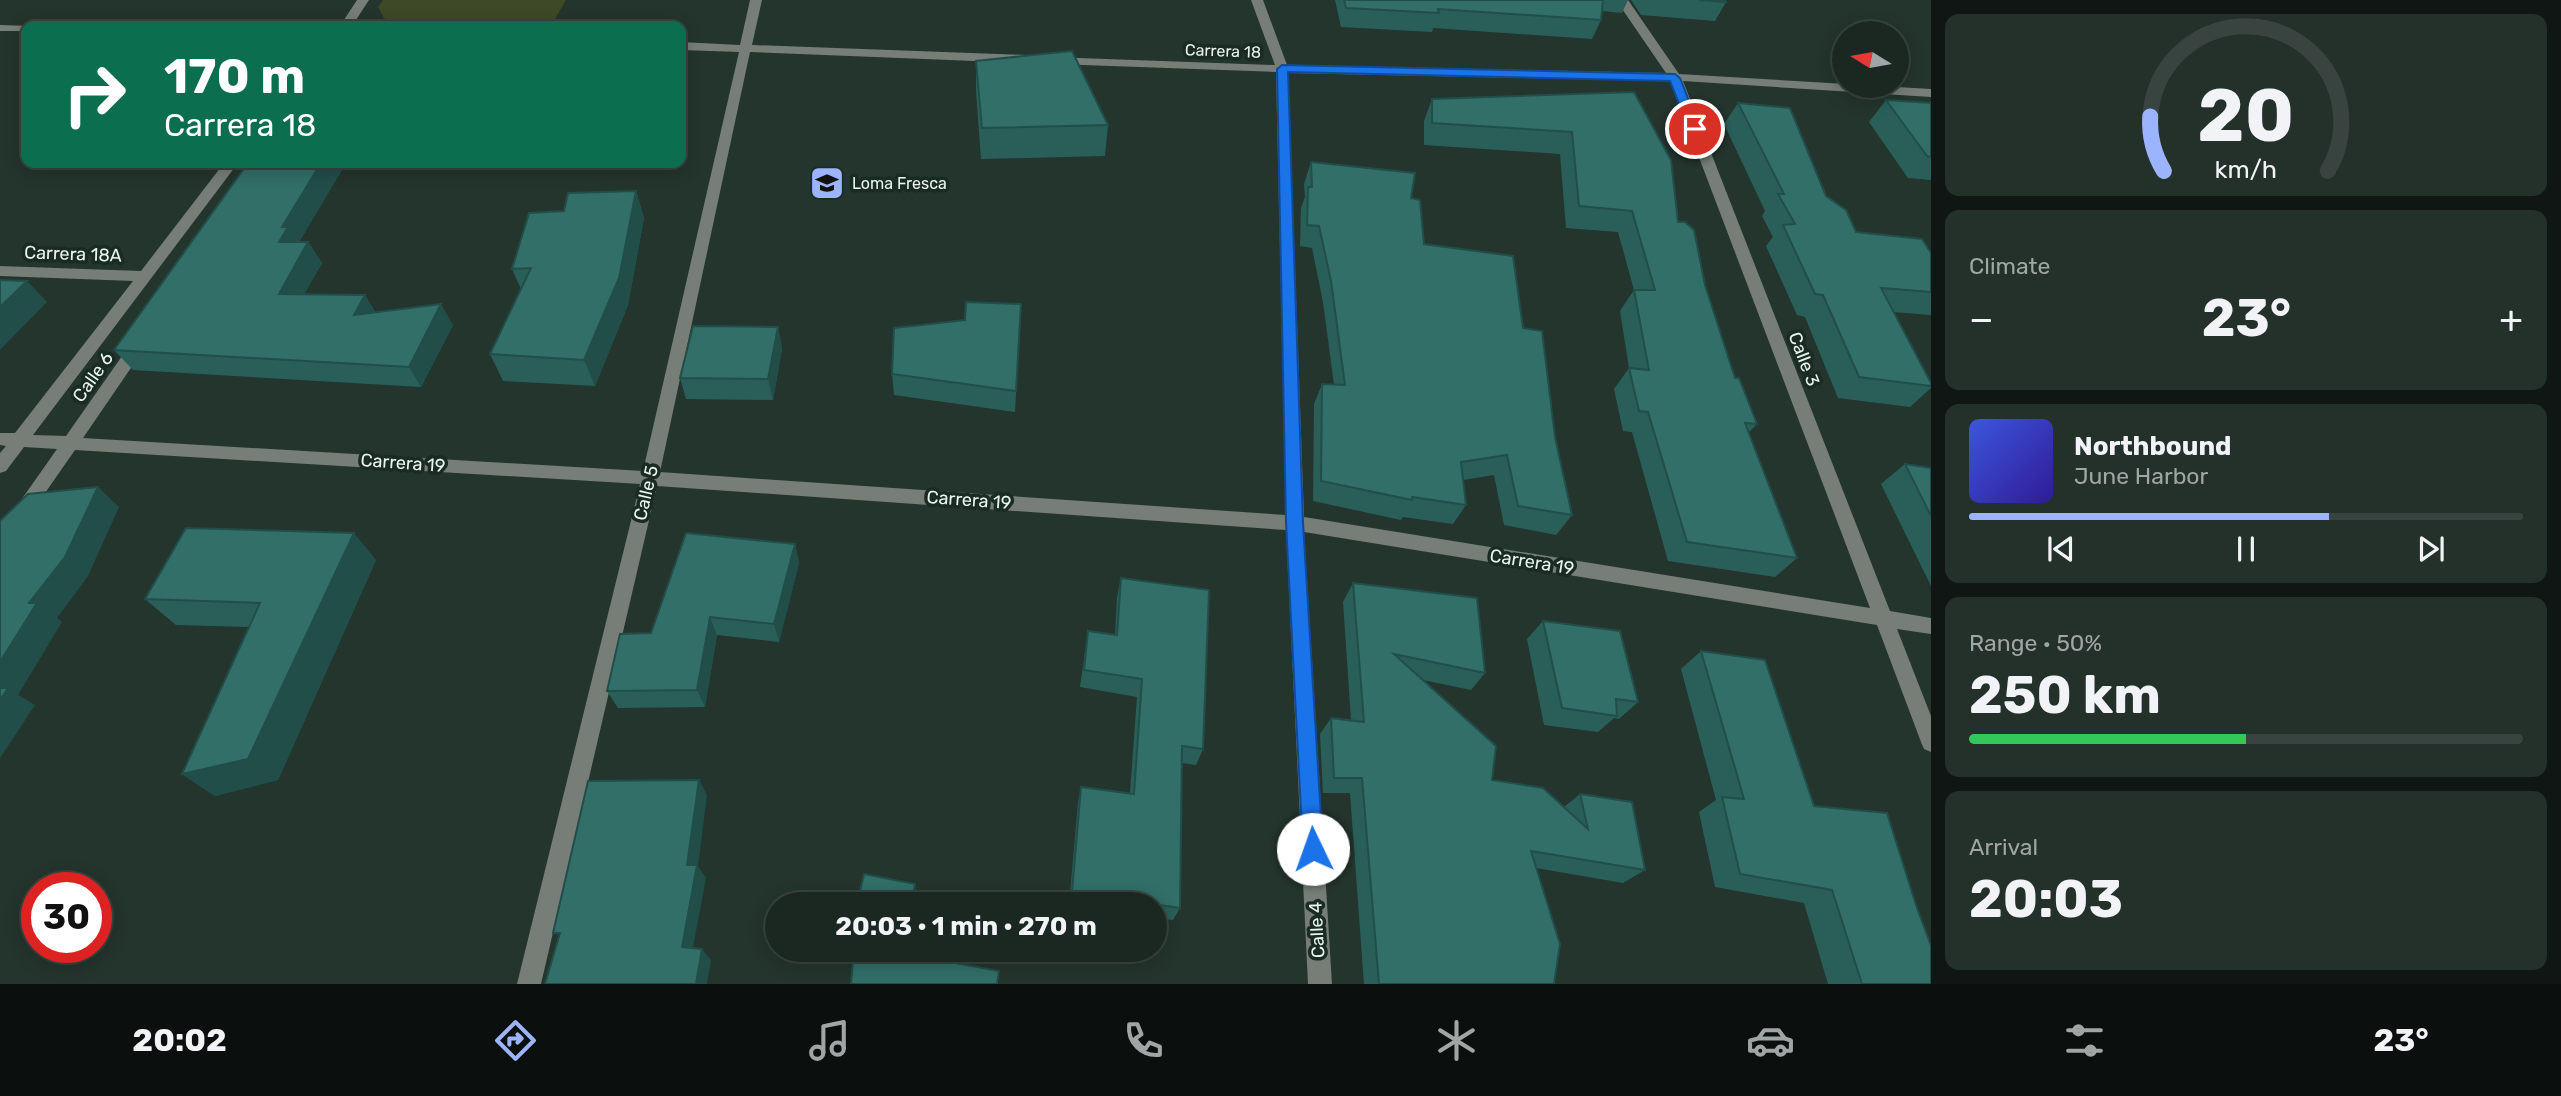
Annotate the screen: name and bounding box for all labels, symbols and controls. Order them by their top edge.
north arrow [1832,21,1909,98]
map controls [1832,21,1909,98]
street label: Carrera 18 [1185,40,1261,62]
text: 170 m [164,47,305,105]
icon: right [49,49,140,140]
text: 20 [2198,73,2294,159]
pin [1665,99,1725,159]
text: Carrera 18 [164,106,316,144]
icon: arrive [1676,110,1714,148]
text: km/h [2215,155,2277,184]
school or university icon: Loma Fresca [808,164,846,202]
place label: Loma Fresca [852,174,947,193]
street label: Carrera 18A [24,241,122,267]
text: Climate [1969,252,2050,280]
text: 23° [2202,287,2291,349]
text: − [1969,296,1994,342]
text: + [2499,296,2523,342]
street label: Calle 3 [1784,329,1824,389]
street label: Calle 6 [68,348,118,406]
text: Northbound [2074,431,2232,462]
street label: Carrera 19 [360,449,446,477]
text: June Harbor [2074,462,2208,490]
street label: Calle 5 [629,463,663,523]
street label: Carrera 19 [926,486,1012,514]
icon: previous [2042,530,2080,568]
icon: pause [2227,530,2265,568]
icon: next [2412,530,2450,568]
street label: Carrera 19 [1488,544,1576,580]
text: Range · 50% [1969,629,2102,657]
text: 250 km [1969,664,2161,726]
position arrow [1276,812,1350,886]
text: Arrival [1969,833,2038,861]
text: 20:03 [1969,868,2123,930]
speed limit sign: 30 [21,872,112,963]
street label: Calle 4 [1305,901,1329,959]
text: 20:03 · 1 min · 270 m [835,911,1097,942]
icon: directions [491,1016,540,1065]
icon: music [805,1016,854,1065]
icon: phone [1119,1016,1168,1065]
icon: climate [1432,1016,1481,1065]
icon: car [1746,1016,1795,1065]
icon: filters [2060,1016,2109,1065]
text: 20:02 [132,1021,227,1059]
text: 23° [2374,1021,2429,1059]

